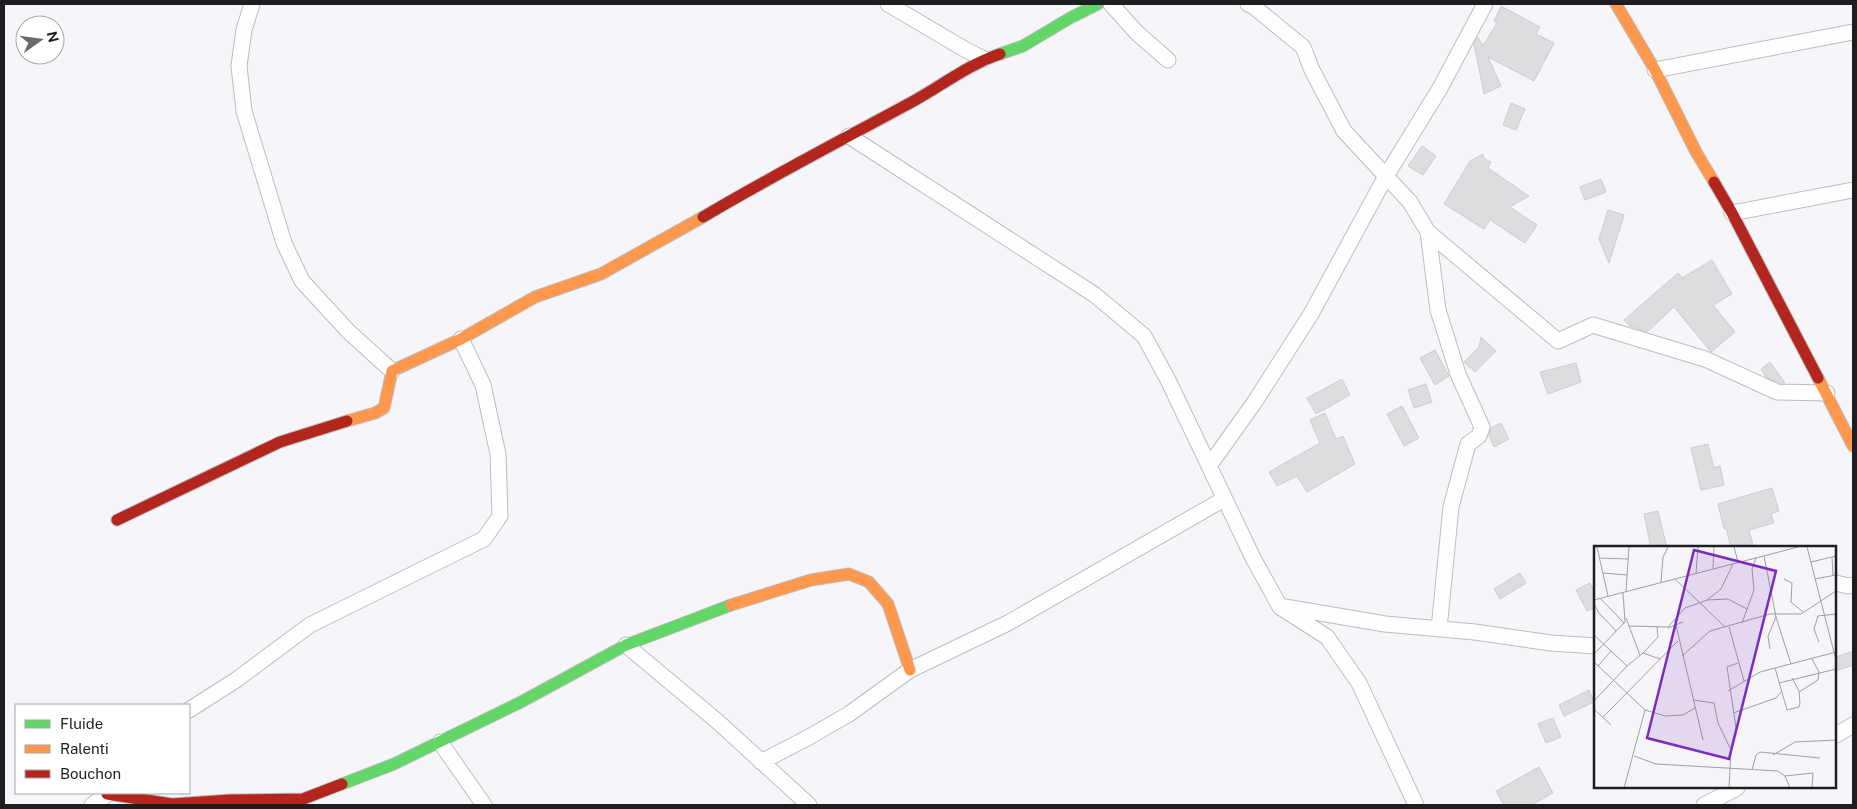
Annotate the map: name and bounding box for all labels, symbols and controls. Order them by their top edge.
north arrow [15,15,65,65]
text: N [44,30,62,44]
inset map [1594,546,1837,789]
legend [15,704,190,794]
text: Fluide [60,715,103,732]
text: Ralenti [60,740,109,757]
text: Bouchon [60,765,121,782]

